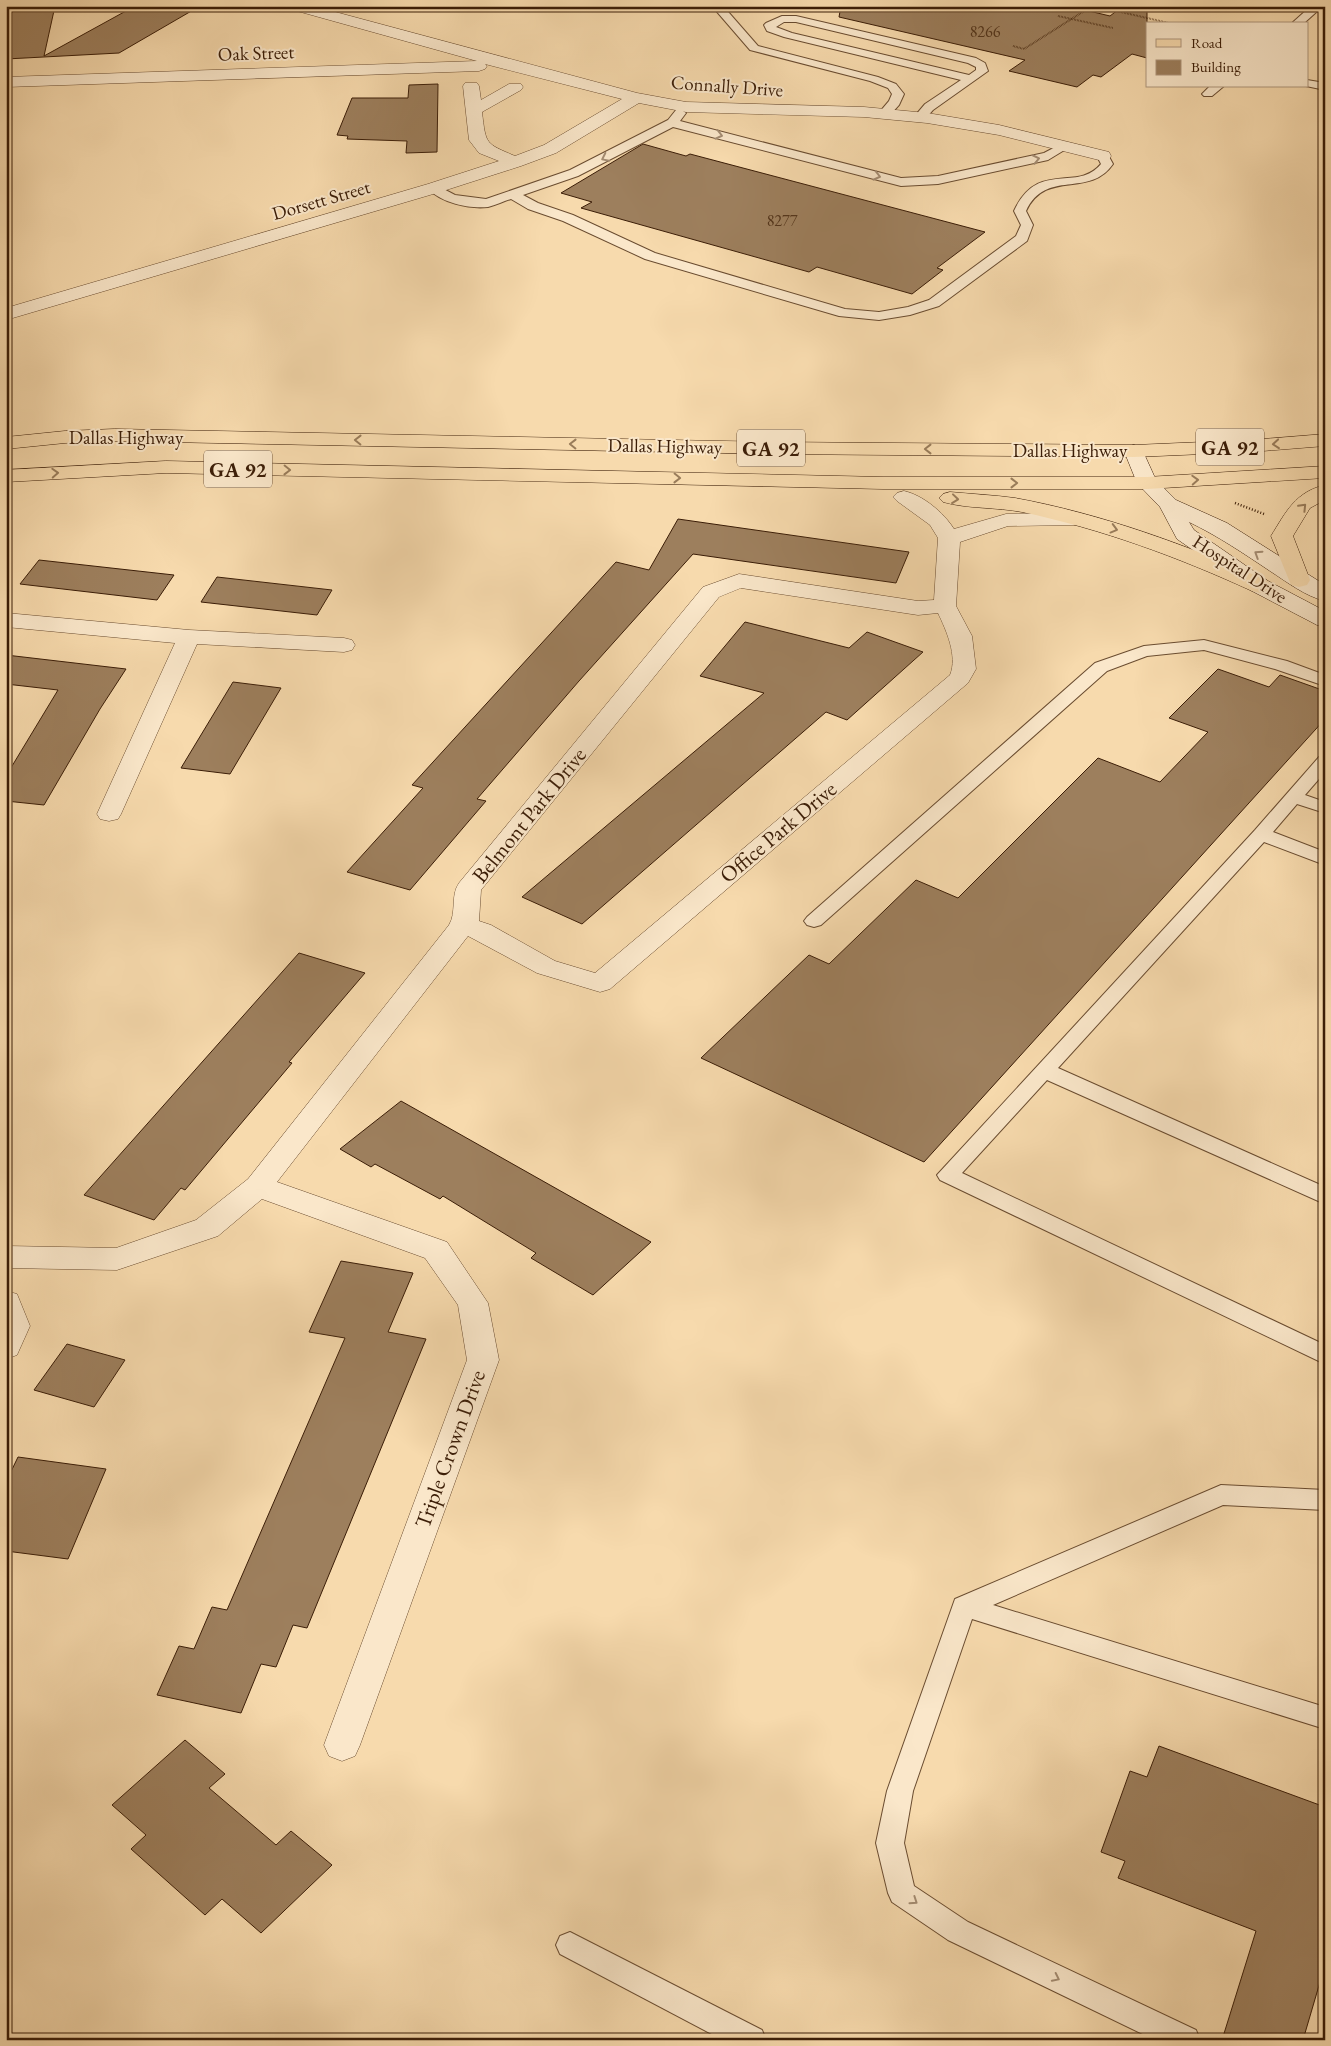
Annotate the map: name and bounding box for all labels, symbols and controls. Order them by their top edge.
house number: 8266 [970,21,1001,42]
legend [1146,22,1308,88]
text: Road [1191,33,1223,52]
street label: Oak Street [217,39,295,67]
text: Building [1191,57,1241,76]
street label: Connally Drive [670,70,784,102]
one-way arrow [715,130,723,140]
one-way arrow [601,152,610,162]
one-way arrow [1031,154,1040,165]
one-way arrow [872,170,880,180]
street label: Dorsett Street [269,174,373,226]
house number: 8277 [767,210,798,231]
street label: Dallas Highway [69,425,184,450]
road number: GA 92 [1196,428,1264,466]
road number: GA 92 [737,429,805,466]
street label: Dallas Highway [607,433,723,460]
one-way arrow [354,435,362,445]
street label: Dallas Highway [1013,438,1128,463]
one-way arrow [1272,438,1280,449]
one-way arrow [569,439,576,449]
one-way arrow [924,444,932,454]
road number: GA 92 [204,450,272,488]
one-way arrow [284,465,292,475]
one-way arrow [51,468,59,479]
one-way arrow [674,473,681,483]
one-way arrow [1192,474,1200,485]
one-way arrow [1011,478,1019,488]
one-way arrow [951,493,959,504]
one-way arrow [1297,503,1306,512]
one-way arrow [1110,523,1119,534]
street label: Hospital Drive [1188,529,1292,609]
one-way arrow [1254,550,1263,560]
street label: Belmont Park Drive [465,741,593,889]
street label: Office Park Drive [713,774,843,889]
street label: Triple Crown Drive [408,1366,492,1532]
one-way arrow [908,1895,918,1904]
one-way arrow [1051,1972,1060,1982]

